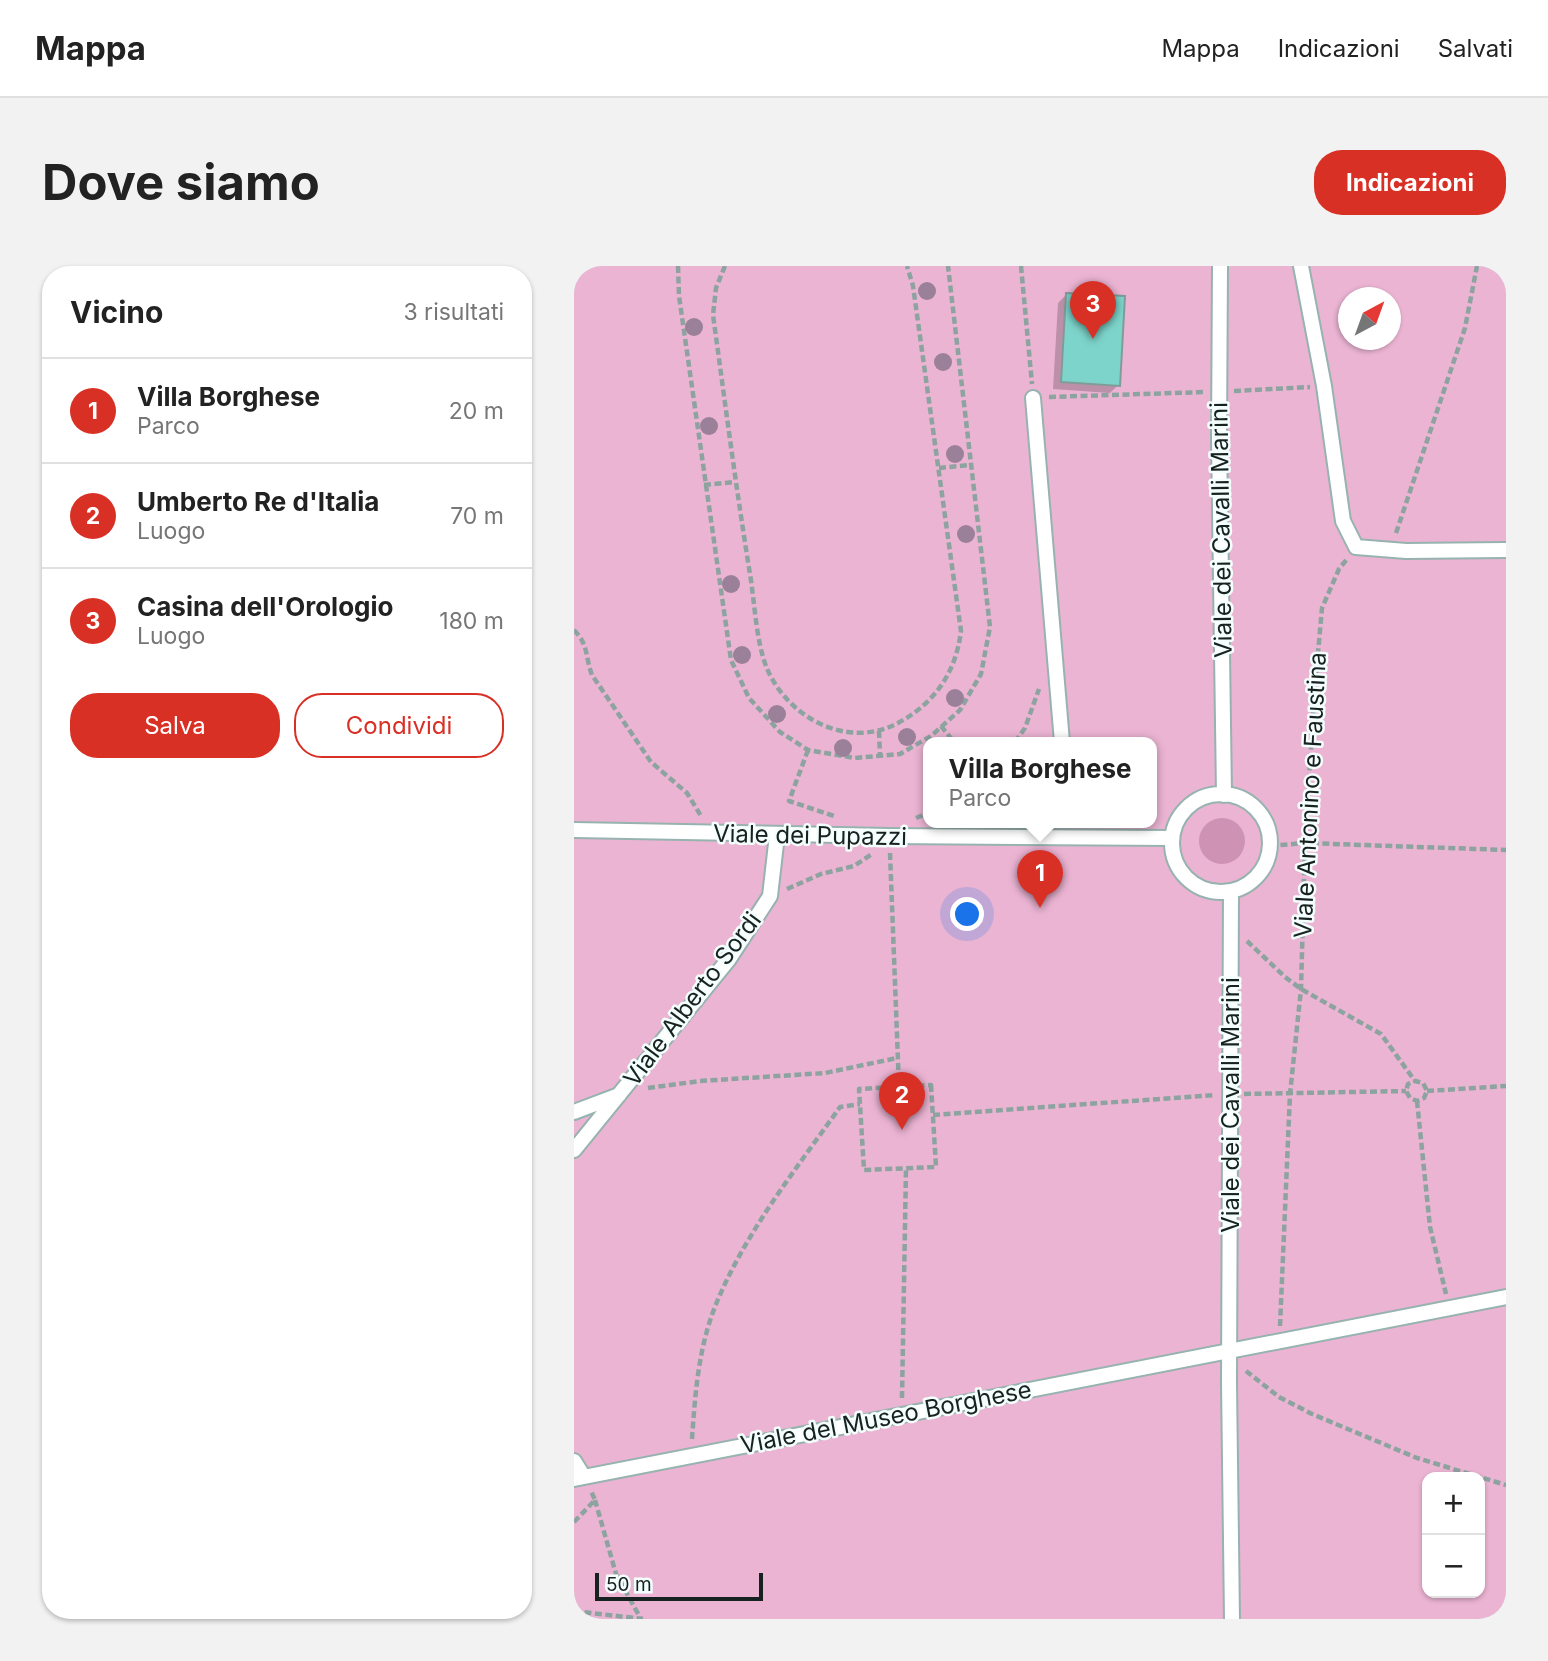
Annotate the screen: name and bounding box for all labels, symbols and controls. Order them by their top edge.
text: Mappa [35,28,146,68]
text: Mappa [1161,34,1240,63]
text: Indicazioni [1278,34,1400,63]
text: Salvati [1438,34,1513,63]
button: Indicazioni [1314,150,1506,215]
text: Dove siamo [42,153,320,212]
pin: 3 [1070,281,1116,339]
north arrow [1338,287,1401,350]
text: Vicino [70,294,163,330]
text: 3 risultati [403,298,504,326]
text: Villa Borghese [137,381,320,412]
text: 1 [88,397,98,425]
text: 20 m [449,397,504,425]
street label: Viale dei Cavalli Marini [1204,402,1238,658]
text: Parco [137,412,200,440]
text: Umberto Re d'Italia [137,486,379,517]
text: 2 [86,502,100,530]
text: 70 m [450,502,504,530]
text: Luogo [137,517,205,545]
text: Casina dell'Orologio [137,591,394,622]
text: 3 [86,607,100,635]
text: 180 m [439,607,504,635]
text: Luogo [137,622,205,650]
street label: Viale Antonino e Faustina [1288,651,1332,939]
button: Salva [70,693,280,758]
button: Condividi [294,693,504,758]
popup [923,737,1157,828]
text: Villa Borghese [948,753,1132,784]
text: Parco [948,784,1011,812]
street label: Viale dei Pupazzi [713,819,907,851]
pin: 1 [1017,850,1063,908]
your location [950,897,984,931]
street label: Viale Alberto Sordi [617,906,767,1092]
street label: Viale dei Cavalli Marini [1216,977,1245,1233]
pin: 2 [879,1072,925,1130]
street label: Viale del Museo Borghese [738,1375,1034,1459]
map controls [1422,1472,1485,1598]
button: + [1422,1472,1485,1535]
button: − [1422,1535,1485,1598]
scale bar [595,1570,763,1602]
text: 50 m [606,1573,652,1596]

